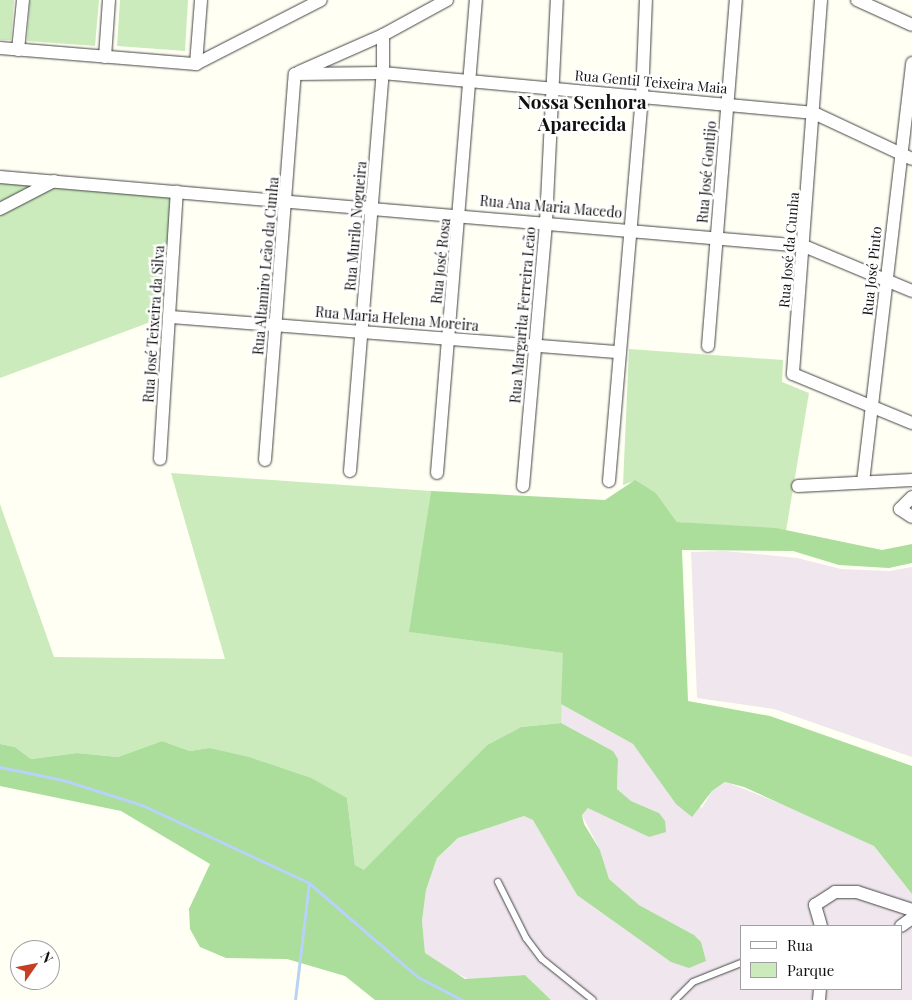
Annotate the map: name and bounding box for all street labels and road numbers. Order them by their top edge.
street label: Rua Gentil Teixeira Maia [574,67,728,97]
street label: Rua José Gontijo [694,120,720,224]
street label: Rua Murilo Nogueira [342,160,370,292]
street label: Rua Altamiro Leão da Cunha [250,176,282,356]
street label: Rua José da Cunha [776,191,802,309]
street label: Rua Ana Maria Macedo [479,192,623,222]
street label: Rua José Rosa [428,217,454,305]
street label: Rua José Pinto [859,225,885,317]
street label: Rua Margarita Ferreira Leão [507,226,539,404]
street label: Rua José Teixeira da Silva [140,244,168,404]
street label: Rua Maria Helena Moreira [314,303,480,335]

